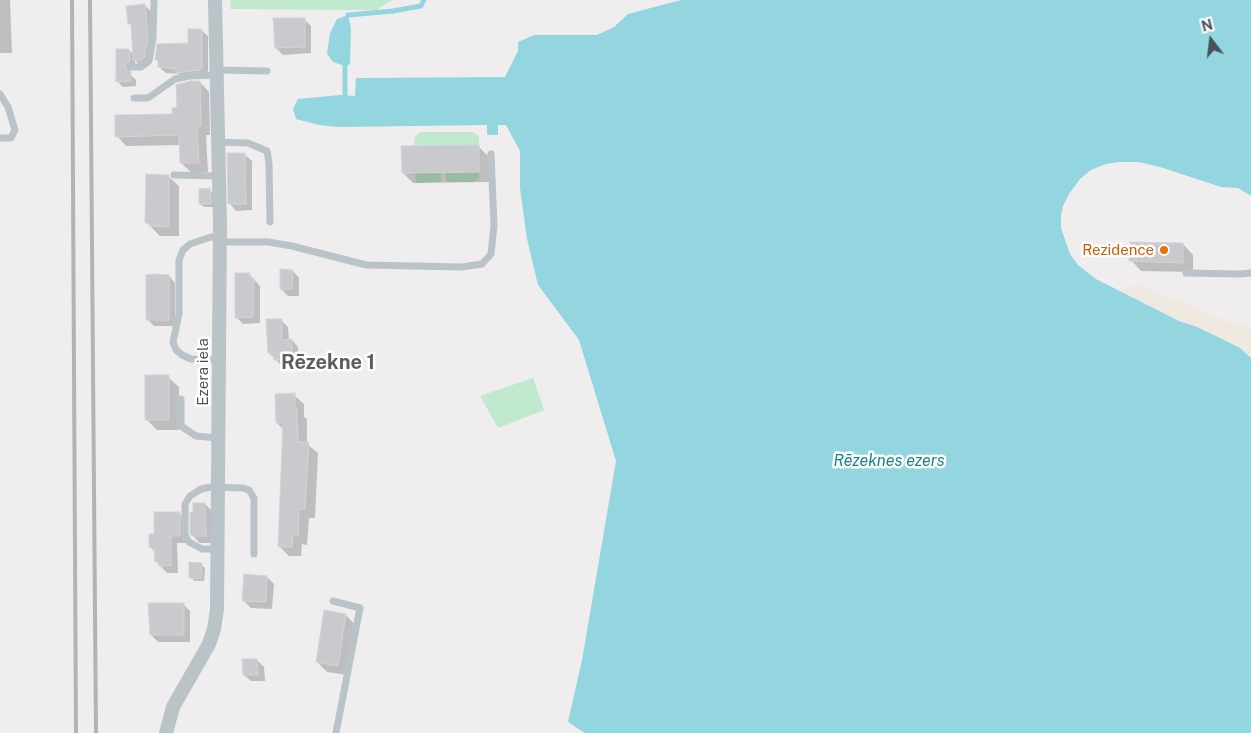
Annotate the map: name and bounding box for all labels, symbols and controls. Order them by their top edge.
north arrow [1186,15,1236,65]
text: N [1200,16,1214,35]
place label: Rezidence [1082,241,1154,259]
marker: Rezidence [1158,244,1170,256]
street label: Ezera iela [194,338,212,406]
district label: Rēzekne 1 [281,351,375,375]
water label: Rēzeknes ezers [833,451,945,471]

